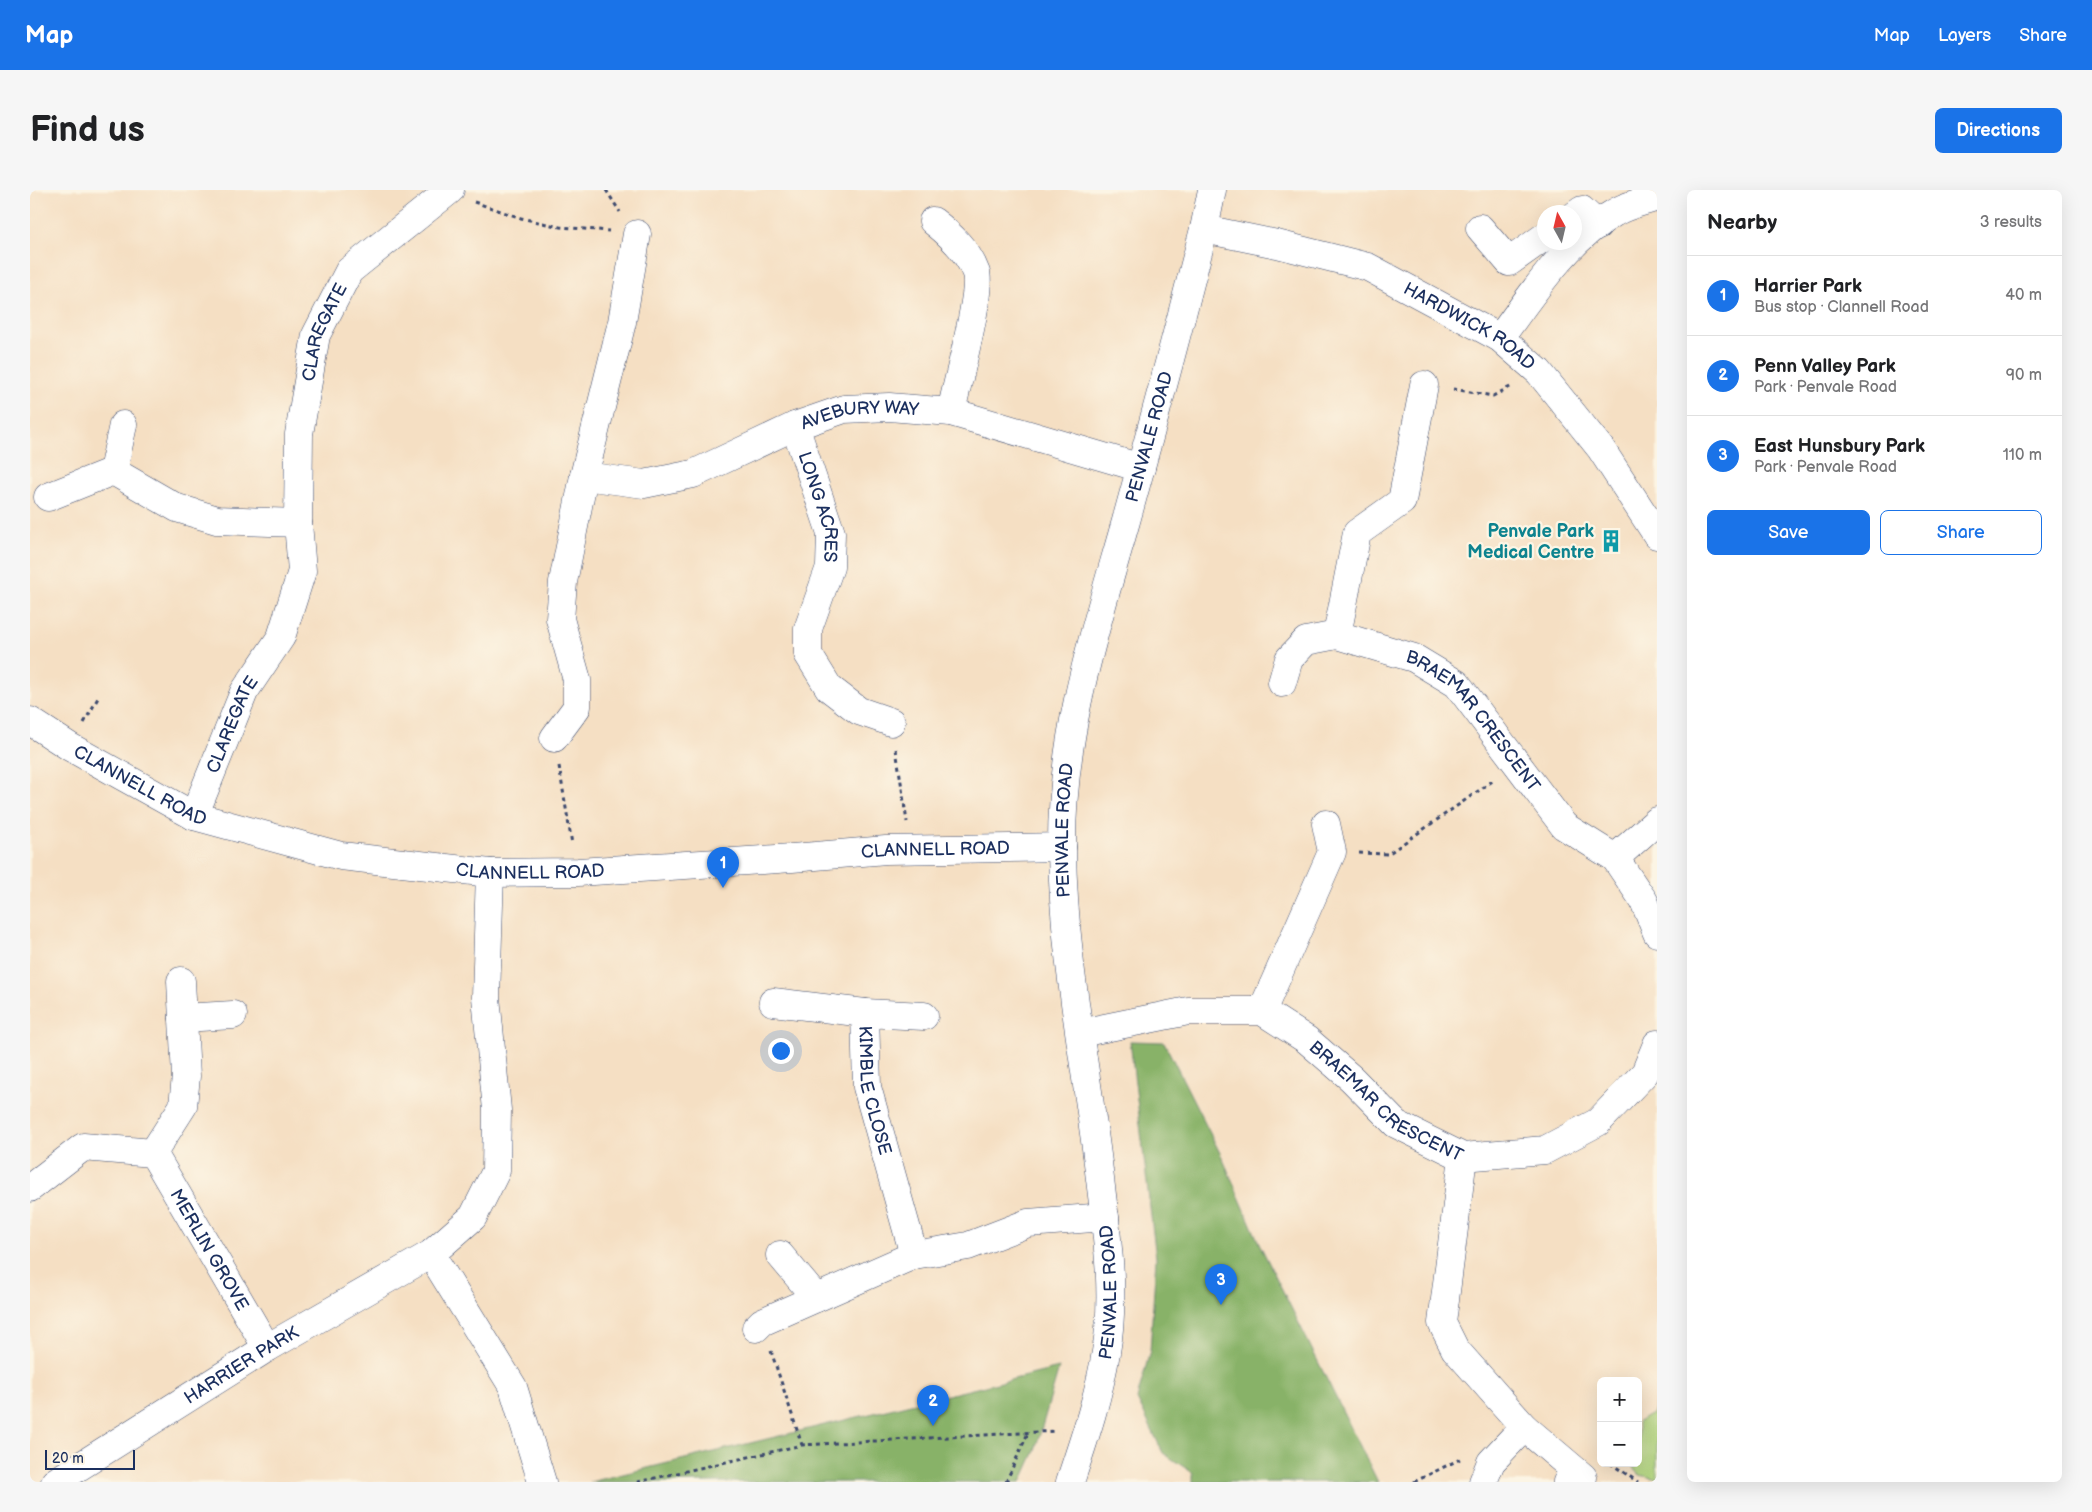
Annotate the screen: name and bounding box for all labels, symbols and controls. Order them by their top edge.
text: Map [25,21,73,50]
text: Map [1874,25,1910,46]
text: Layers [1938,25,1991,46]
text: Share [2019,25,2067,46]
button: Directions [1935,108,2062,153]
text: Find us [30,109,145,152]
north arrow [1537,205,1582,250]
text: Nearby [1707,210,1777,235]
text: 3 results [1980,213,2042,232]
text: Harrier Park [1754,275,1862,298]
street label: HARDWICK ROAD [1400,278,1540,374]
street label: CLAREGATE [298,279,352,383]
text: 1 [1720,286,1726,305]
text: 40 m [2005,286,2042,305]
text: Bus stop · Clannell Road [1754,298,1929,317]
text: Penn Valley Park [1754,355,1896,378]
text: 2 [1718,366,1728,385]
text: 90 m [2006,366,2042,385]
street label: PENVALE ROAD [1121,369,1177,505]
text: Park · Penvale Road [1754,378,1897,397]
street label: AVEBURY WAY [798,396,920,434]
text: East Hunsbury Park [1754,435,1925,458]
text: 3 [1718,446,1728,465]
text: 110 m [2003,446,2042,465]
street label: LONG ACRES [794,449,842,563]
text: Park · Penvale Road [1754,458,1897,477]
button: Save [1707,510,1870,555]
button: Share [1880,510,2042,555]
place label: Penvale Park Medical Centre [1467,521,1595,563]
building icon: Penvale Park Medical Centre [1598,528,1624,554]
street label: BRAEMAR CRESCENT [1404,646,1545,796]
street label: CLAREGATE [202,672,262,776]
street label: CLANNELL ROAD [70,741,209,829]
street label: PENVALE ROAD [1051,762,1078,898]
street label: CLANNELL ROAD [860,837,1010,863]
pin: 1 [707,847,739,888]
street label: CLANNELL ROAD [455,859,605,884]
street label: KIMBLE CLOSE [855,1025,896,1157]
street label: BRAEMAR CRESCENT [1305,1036,1467,1166]
your location [768,1038,794,1064]
street label: MERLIN GROVE [166,1185,253,1314]
street label: PENVALE ROAD [1094,1224,1121,1361]
pin: 3 [1205,1264,1237,1305]
street label: HARRIER PARK [180,1322,302,1408]
map controls [1597,1377,1642,1467]
button: + [1597,1377,1642,1422]
pin: 2 [917,1385,949,1426]
button: − [1597,1422,1642,1467]
scale bar [45,1447,135,1470]
text: 20 m [52,1450,84,1467]

